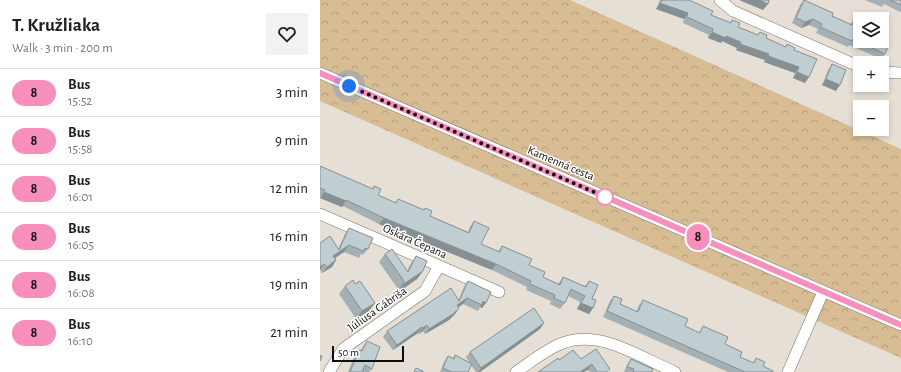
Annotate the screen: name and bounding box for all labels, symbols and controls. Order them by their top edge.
map controls [853,12,889,136]
button: layers [853,12,889,48]
button: heart [266,13,308,55]
text: T. Kružliaka [12,16,100,35]
text: Walk · 3 min · 200 m [12,42,113,55]
button: + [853,56,889,92]
your location [339,76,359,96]
text: Bus [68,77,90,92]
text: 3 min [276,85,308,100]
text: 8 [31,86,37,100]
text: 15:52 [68,95,92,108]
button: − [853,100,889,136]
text: Bus [68,125,90,140]
text: 9 min [275,133,308,148]
text: 8 [31,134,37,148]
text: 15:58 [68,143,92,156]
street label: Kamenná cesta [526,144,596,183]
text: Bus [68,173,90,188]
text: 12 min [270,181,308,196]
text: 8 [31,182,37,196]
unlabelled marker [596,188,614,206]
text: 16:01 [68,191,93,204]
text: Bus [68,221,90,236]
street label: Oskára Čepana [381,221,450,261]
line badge: 8 [685,224,711,250]
text: 16 min [270,229,308,244]
text: 8 [31,230,37,244]
text: 8 [695,230,701,244]
text: 16:05 [68,239,94,252]
text: Bus [68,269,90,284]
text: 19 min [270,277,308,292]
text: 8 [31,278,37,292]
street label: Júliusa Gábriša [345,284,409,334]
text: 16:08 [68,287,95,300]
text: Bus [68,317,90,332]
text: 21 min [270,325,308,340]
text: 8 [31,326,37,340]
text: 16:10 [68,335,93,348]
scale bar [332,344,404,363]
text: 50 m [338,347,359,358]

